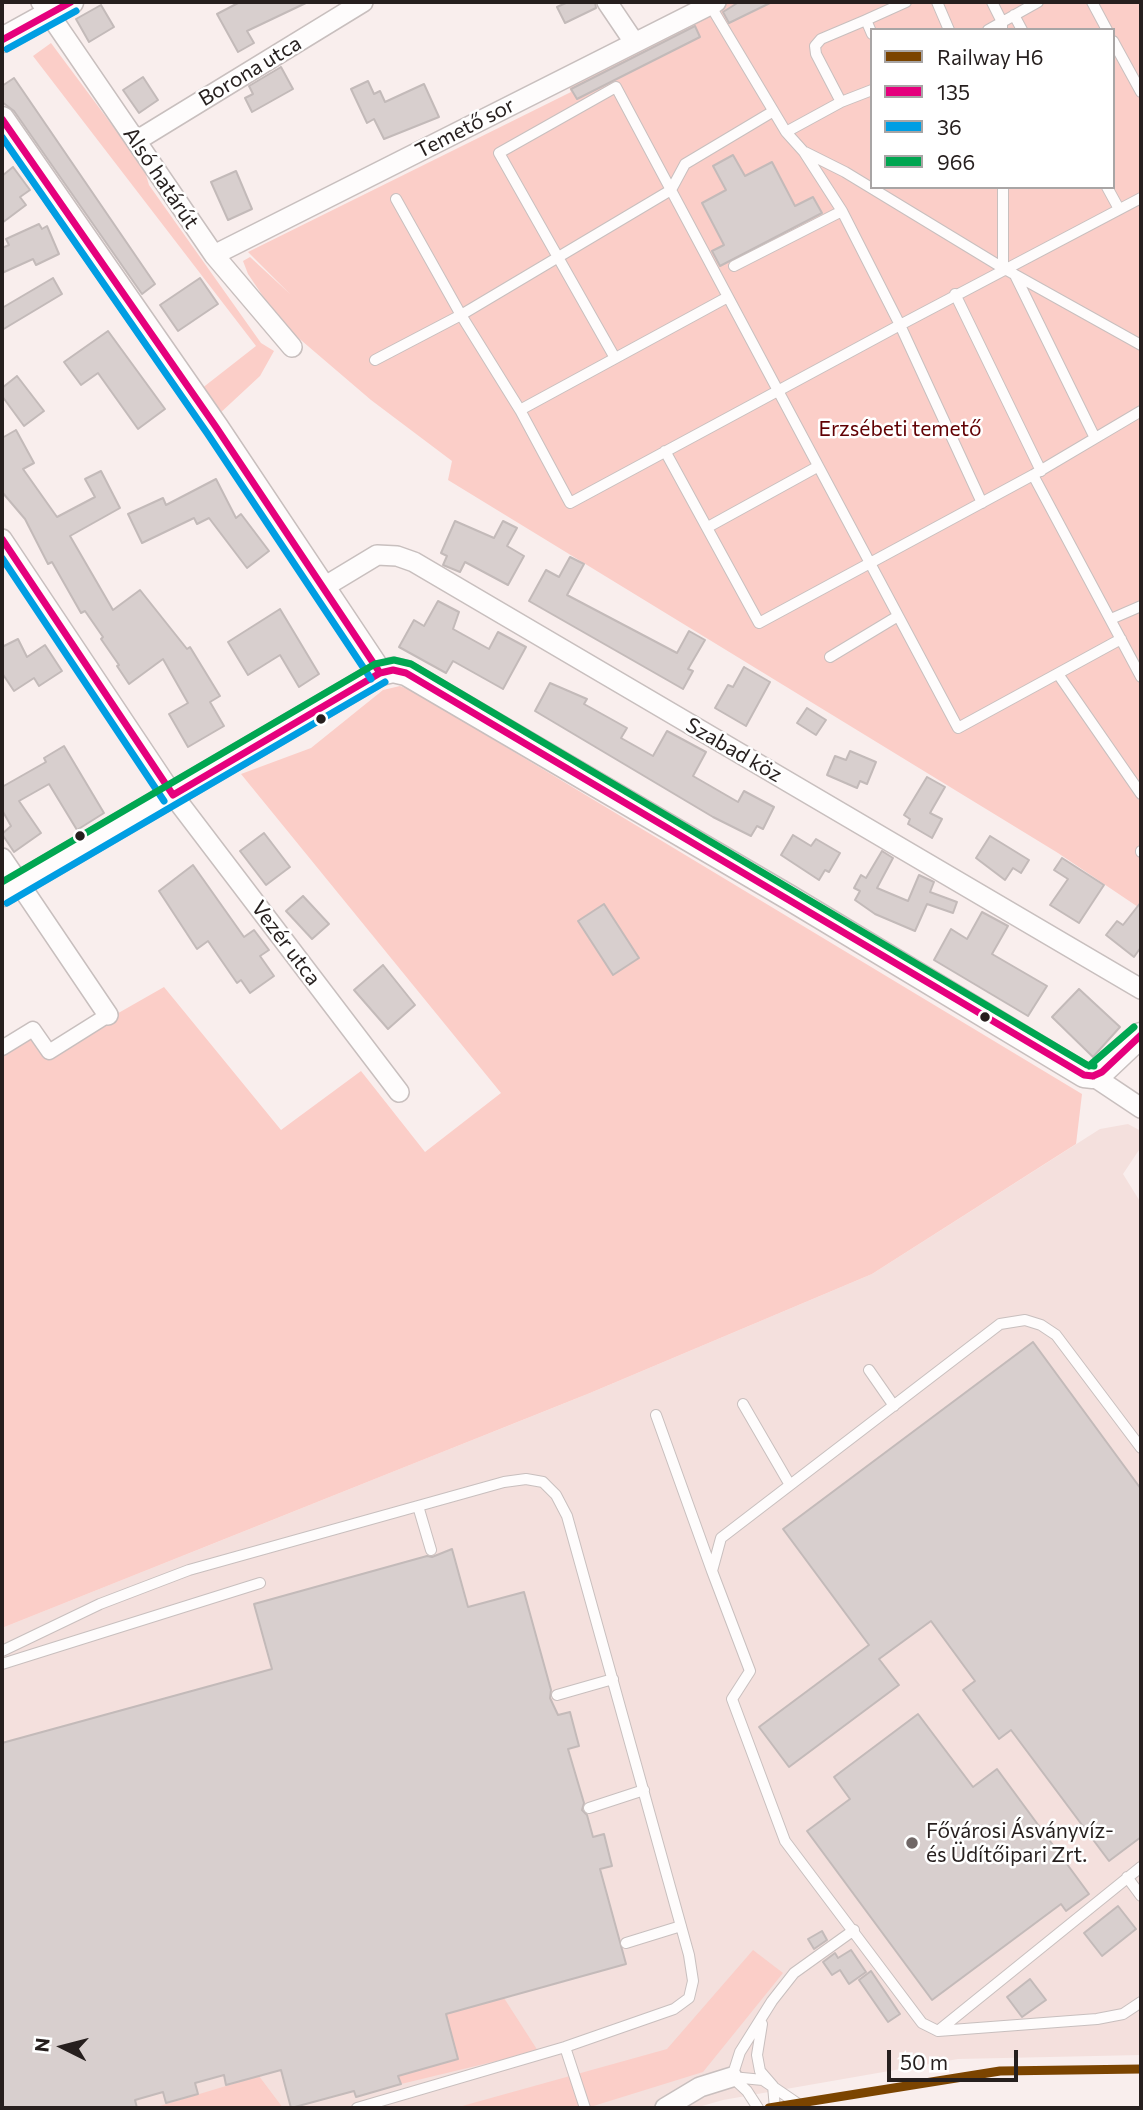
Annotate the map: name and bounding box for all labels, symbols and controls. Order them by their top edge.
legend [870,28,1115,189]
street label: Borona utca [194,31,306,111]
text: Railway H6 [937,44,1043,69]
text: 135 [937,79,970,104]
street label: Temető sor [411,92,519,164]
text: 36 [937,114,962,139]
street label: Alsó határút [118,122,204,234]
text: 966 [937,149,975,174]
park label: Erzsébeti temető [818,416,982,442]
unlabelled marker [314,712,328,726]
street label: Szabad köz [681,712,787,788]
unlabelled marker [73,829,87,843]
street label: Vezér utca [246,896,326,990]
unlabelled marker [978,1010,992,1024]
place label: Fővárosi Ásványvíz- és Üdítőipari Zrt. [926,1818,1114,1868]
marker: Fővárosi Ásványvíz- és Üdítőipari Zrt. [904,1835,920,1851]
north arrow [28,2012,98,2082]
text: N [29,2036,54,2053]
scale bar [891,2036,1022,2080]
text: 50 m [900,2049,948,2074]

